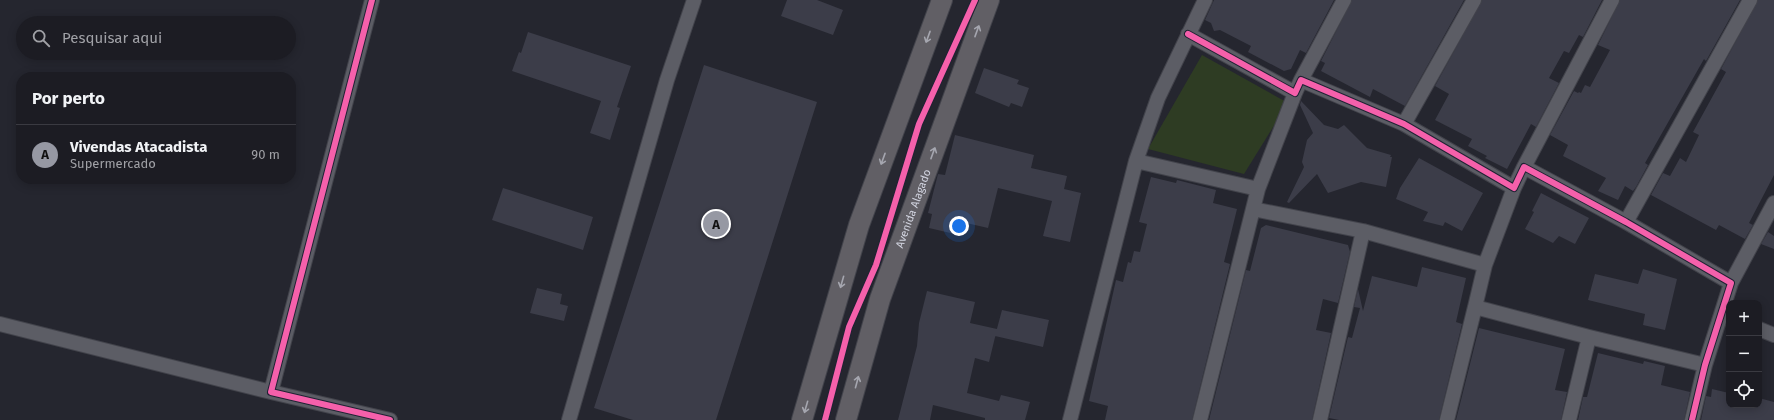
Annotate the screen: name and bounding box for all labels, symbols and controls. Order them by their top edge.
search box [16,16,296,60]
one-way arrow [974,25,982,37]
icon: search [30,27,52,49]
text: Pesquisar aqui [62,29,162,47]
one-way arrow [924,30,931,43]
text: Por perto [32,88,105,109]
text: Vivendas Atacadista [70,138,207,156]
one-way arrow [930,146,937,159]
text: A [41,147,49,162]
text: 90 m [251,147,280,162]
one-way arrow [879,152,886,165]
text: Supermercado [70,156,156,171]
street label: Avenida Alagado [893,167,933,250]
pin: A [703,209,729,239]
your location [949,216,969,236]
one-way arrow [838,275,845,288]
map controls [1726,300,1762,408]
button: + [1726,300,1762,336]
button: − [1726,336,1762,372]
button: locate [1726,372,1762,408]
one-way arrow [854,376,861,389]
one-way arrow [802,400,809,413]

